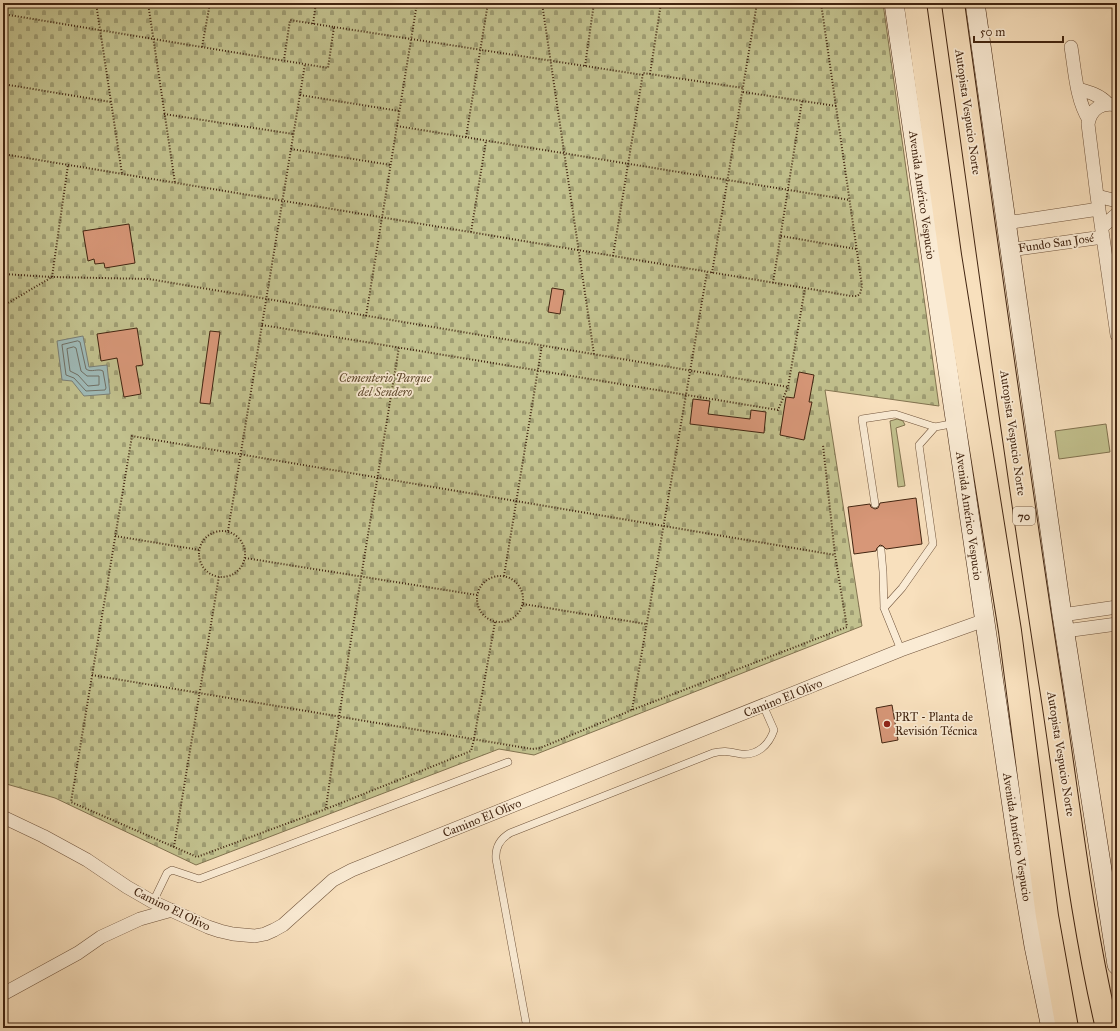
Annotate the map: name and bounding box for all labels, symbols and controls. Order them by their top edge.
scale bar [974,18,1063,44]
text: 50 m [980,25,1005,39]
street label: Autopista Vespucio Norte [952,47,984,176]
street label: Avenida Américo Vespucio [906,129,938,260]
street label: Fundo San José [1017,231,1095,256]
street label: Autopista Vespucio Norte [997,368,1029,497]
park label: Cementerio Parque del Sendero [339,371,432,399]
street label: Avenida Américo Vespucio [953,450,985,581]
road number: 70 [1013,507,1035,525]
street label: Camino El Olivo [742,676,824,720]
street label: Autopista Vespucio Norte [1044,689,1078,818]
place label: PRT - Planta de Revisión Técnica [895,710,978,738]
marker: PRT - Planta de Revisión Técnica [882,719,892,729]
street label: Avenida Américo Vespucio [1000,771,1034,902]
street label: Camino El Olivo [441,796,523,840]
street label: Camino El Olivo [131,884,213,934]

